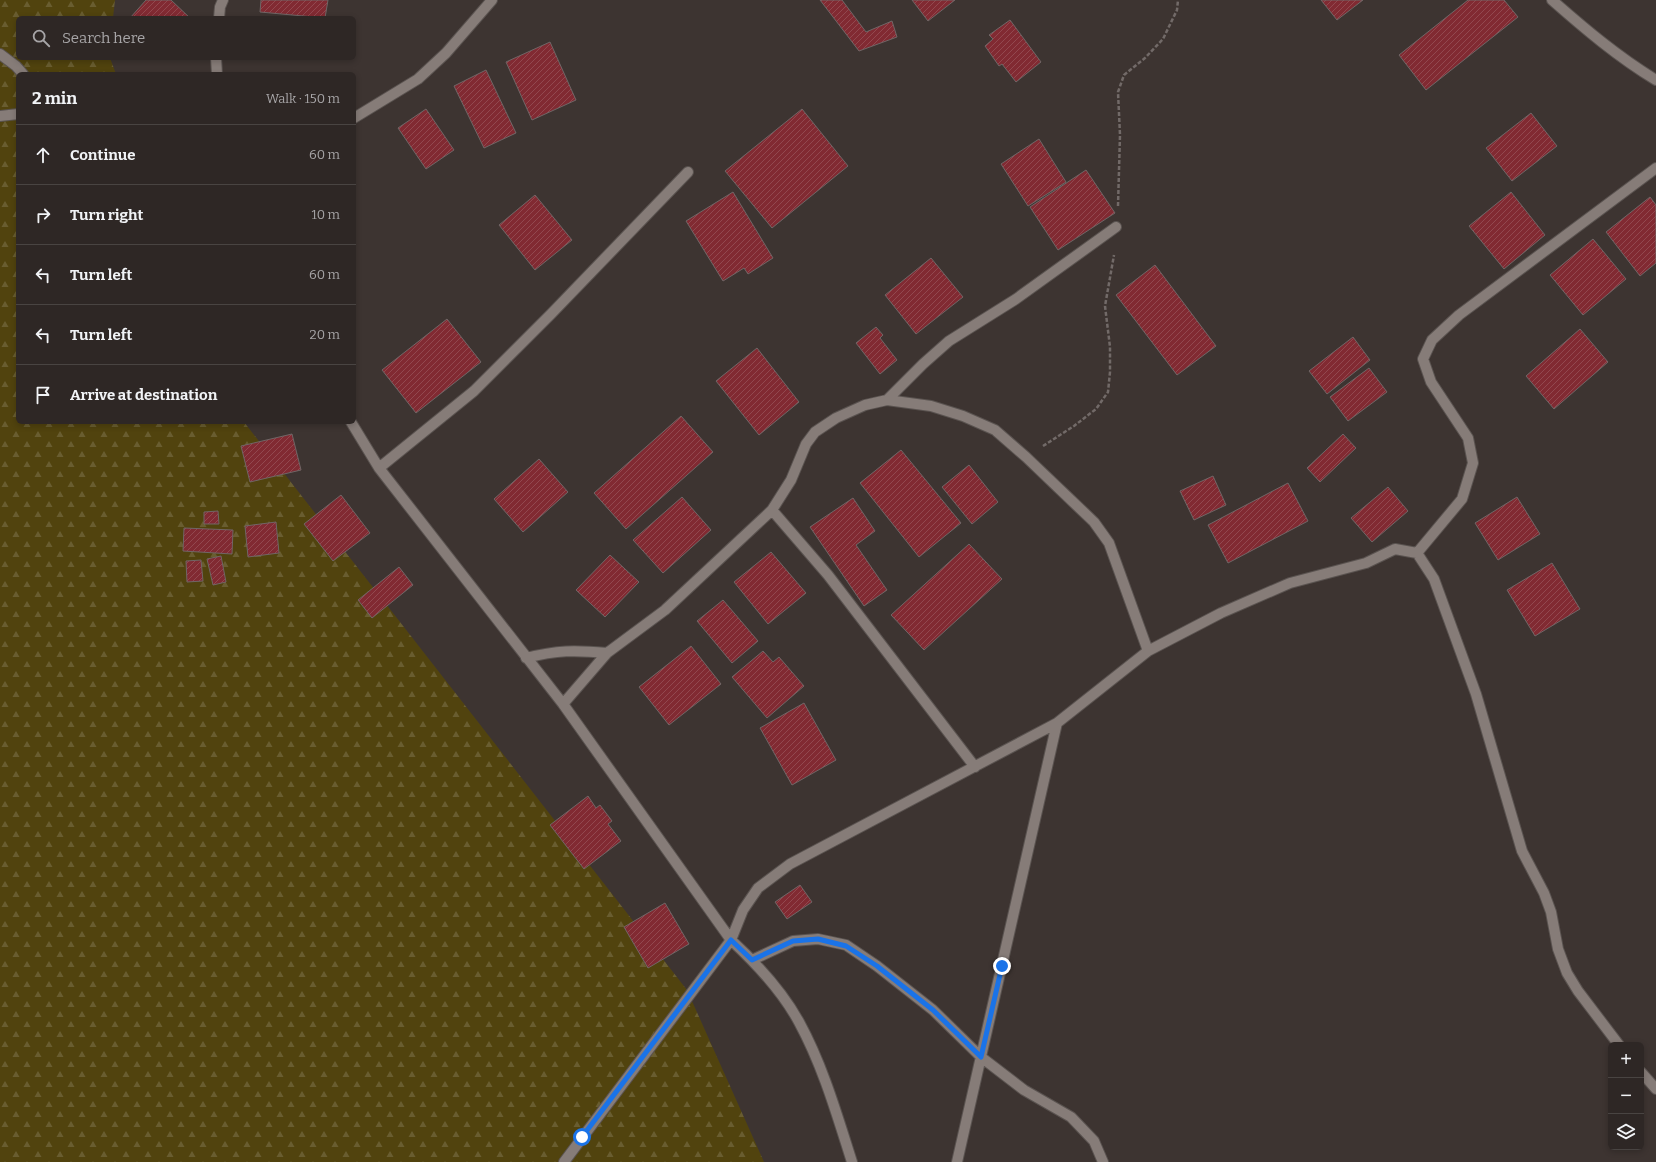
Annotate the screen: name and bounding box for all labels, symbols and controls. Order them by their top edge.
search box [16,16,356,60]
icon: search [30,27,52,49]
text: Search here [62,29,145,47]
text: 2 min [32,88,77,109]
text: Walk · 150 m [266,91,340,106]
icon: ahead [32,144,54,166]
text: Continue [70,146,136,164]
text: 60 m [309,147,340,162]
icon: right [32,204,54,226]
text: Turn right [70,206,143,224]
text: 10 m [311,207,340,222]
icon: left [32,264,54,286]
text: Turn left [70,266,132,284]
text: 60 m [309,267,340,282]
icon: left [32,324,54,346]
text: Turn left [70,326,132,344]
text: 20 m [310,327,340,342]
icon: arrive [32,384,54,406]
text: Arrive at destination [70,386,217,404]
route end [993,957,1011,975]
map controls [1608,1042,1644,1150]
button: + [1608,1042,1644,1078]
button: − [1608,1078,1644,1114]
button: layers [1608,1114,1644,1150]
route start [573,1128,591,1146]

